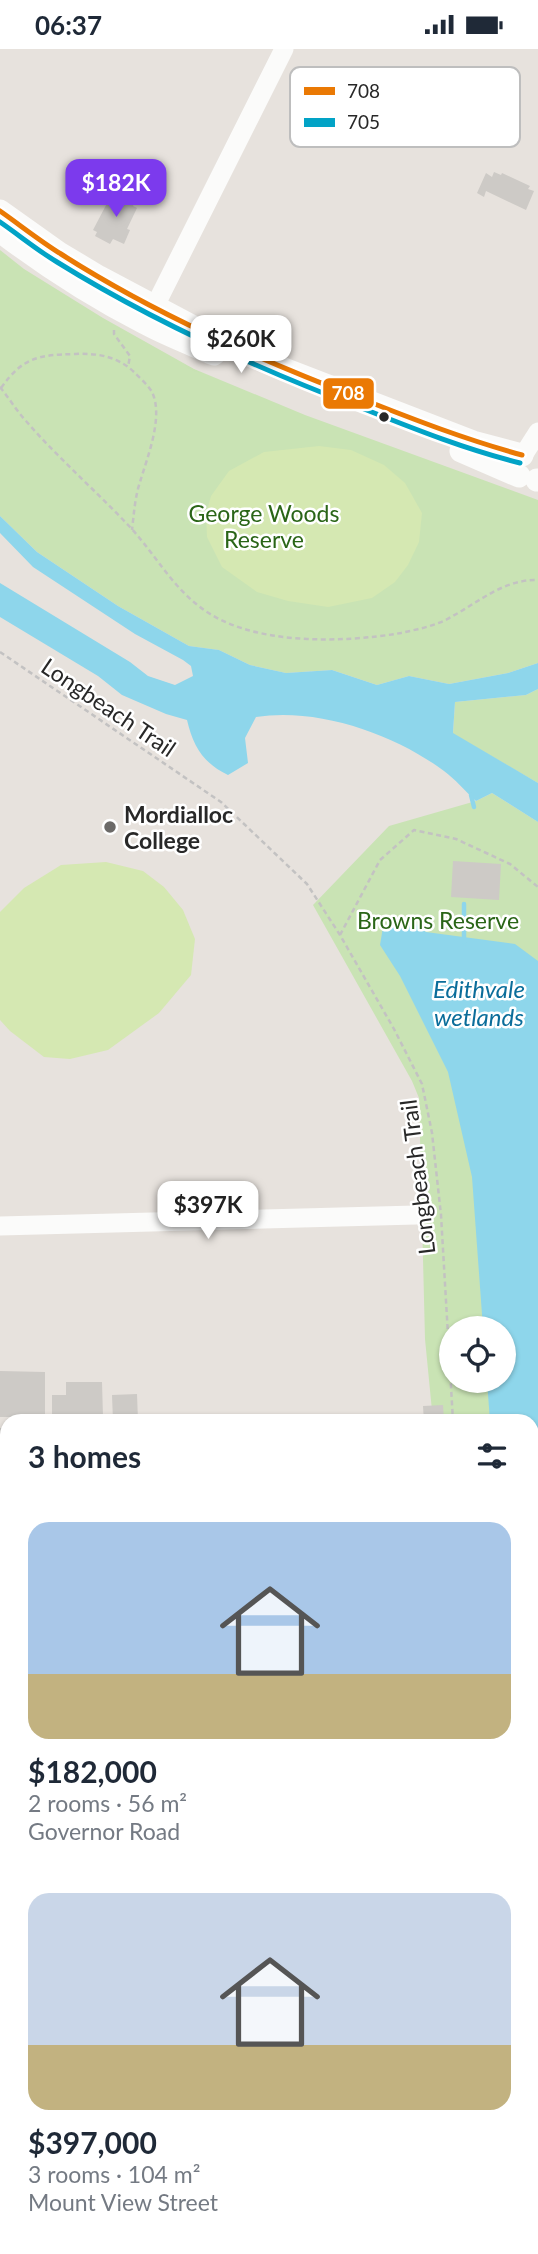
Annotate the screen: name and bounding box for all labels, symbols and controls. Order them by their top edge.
text: 06:37 [35,9,102,41]
legend [290,67,520,147]
text: 708 [347,79,380,102]
text: 705 [347,110,380,133]
pin: $182K [67,159,165,219]
text: $182K [81,168,151,196]
pin: $260K [192,315,290,375]
text: $260K [206,324,276,352]
line badge: 708 [322,377,375,410]
text: 708 [331,381,365,404]
unlabelled marker [377,410,391,424]
park label: George Woods Reserve [189,499,339,553]
street label: Longbeach Trail [37,652,181,762]
place label: Mordialloc College [124,800,233,854]
marker: Mordialloc College [102,819,118,835]
park label: Browns Reserve [357,906,519,934]
water label: Edithvale wetlands [433,974,525,1031]
street label: Longbeach Trail [394,1098,440,1256]
pin: $397K [159,1181,257,1241]
text: $397K [173,1190,243,1218]
map controls [439,1316,516,1393]
button: locate [439,1316,516,1393]
icon: filters [473,1437,511,1475]
text: 3 homes [28,1438,141,1474]
icon: home [207,1568,333,1694]
text: $182,000 [28,1753,157,1789]
text: 2 rooms · 56 m² [28,1789,187,1817]
text: Governor Road [28,1817,180,1845]
icon: home [207,1939,333,2065]
text: $397,000 [28,2124,157,2160]
text: 3 rooms · 104 m² [28,2160,200,2188]
text: Mount View Street [28,2188,218,2216]

